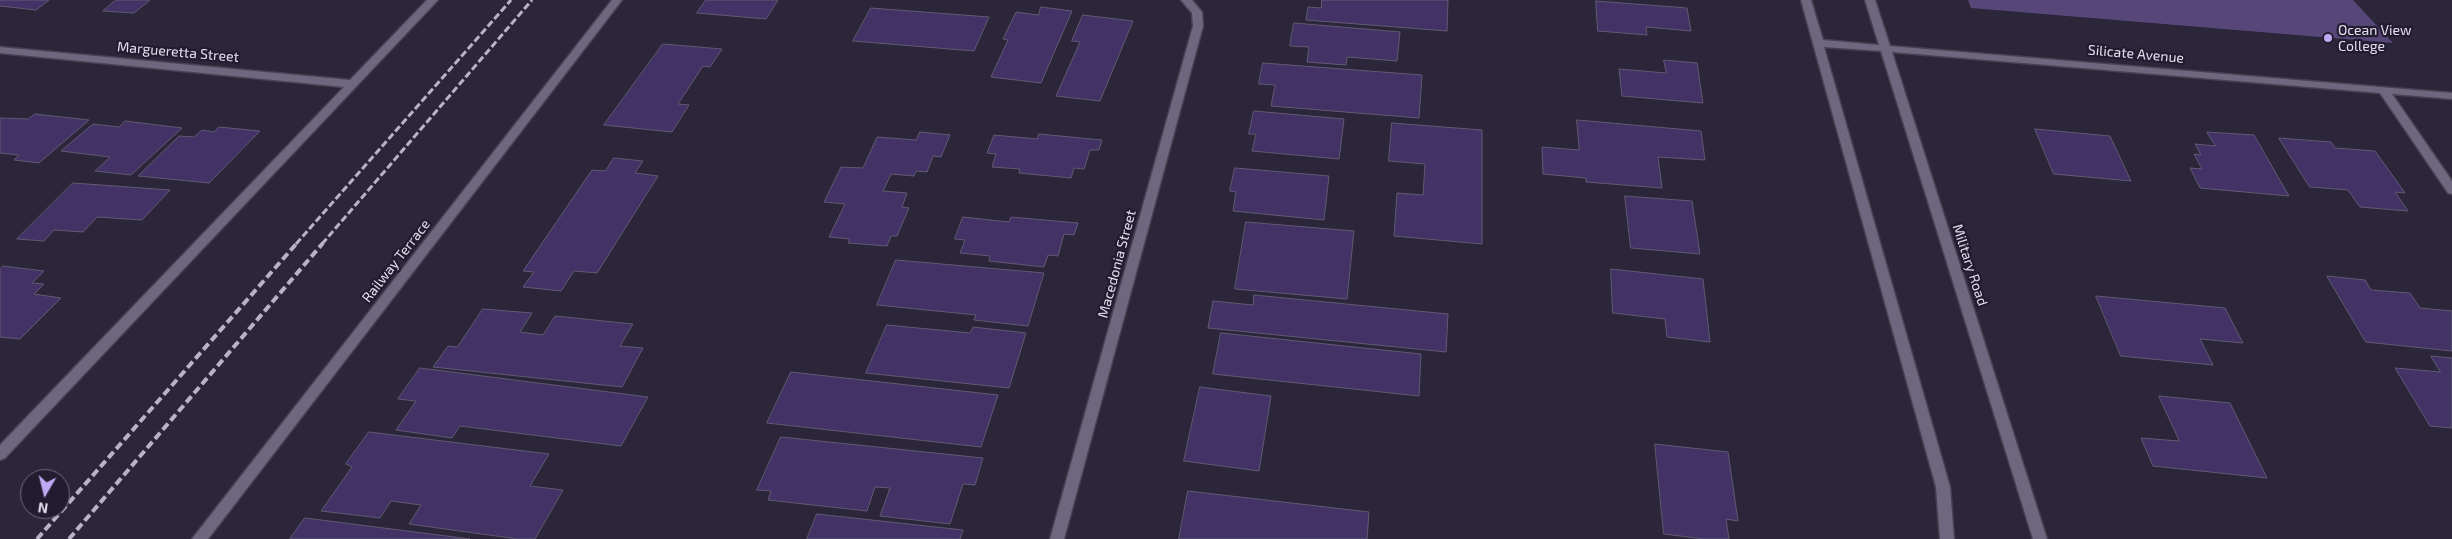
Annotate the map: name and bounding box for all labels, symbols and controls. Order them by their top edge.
place label: Ocean View College [2338,22,2412,54]
marker: Ocean View College [2322,32,2334,44]
street label: Margueretta Street [116,38,240,66]
street label: Silicate Avenue [2087,41,2185,67]
street label: Macedonia Street [1094,208,1140,320]
street label: Railway Terrace [358,216,434,306]
street label: Military Road [1949,222,1991,308]
north arrow [20,469,70,519]
text: N [37,499,49,517]

